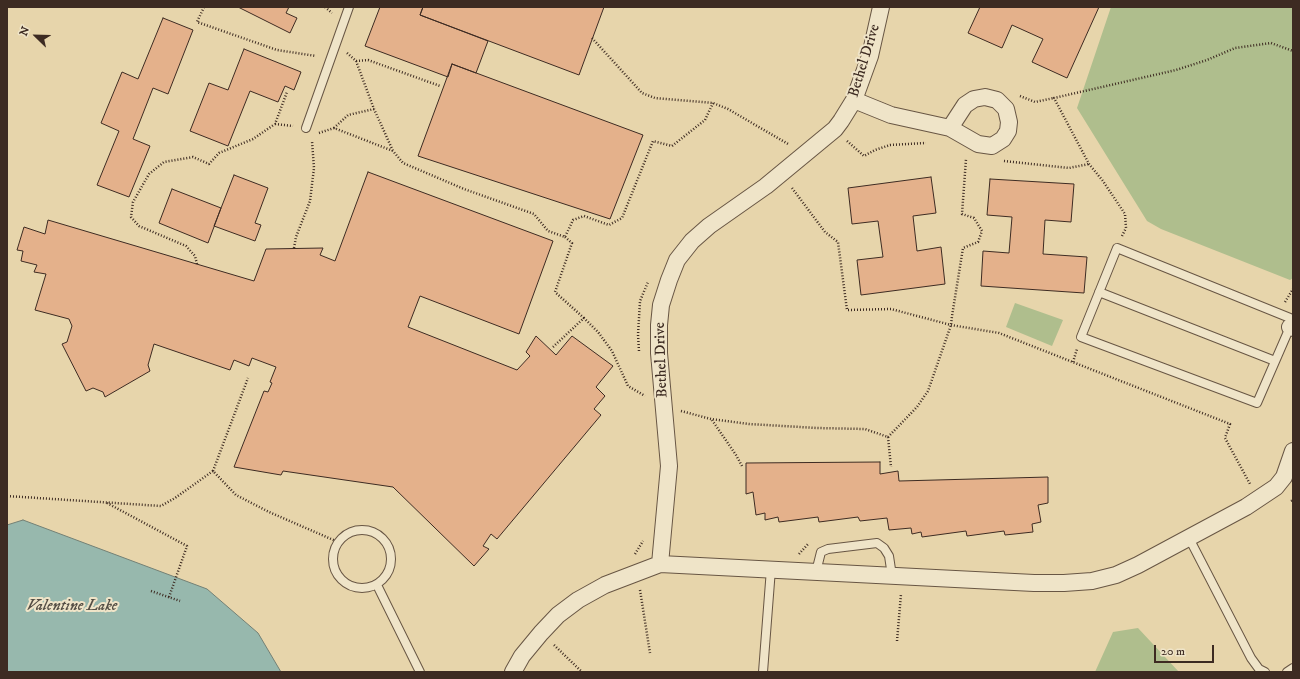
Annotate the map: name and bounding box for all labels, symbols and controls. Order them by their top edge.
north arrow [16,16,56,56]
street label: Bethel Drive [845,22,885,100]
text: N [17,24,33,38]
street label: Bethel Drive [652,322,672,398]
water label: Valentine Lake [27,597,117,617]
scale bar [1156,637,1216,663]
text: 20 m [1161,644,1185,659]

